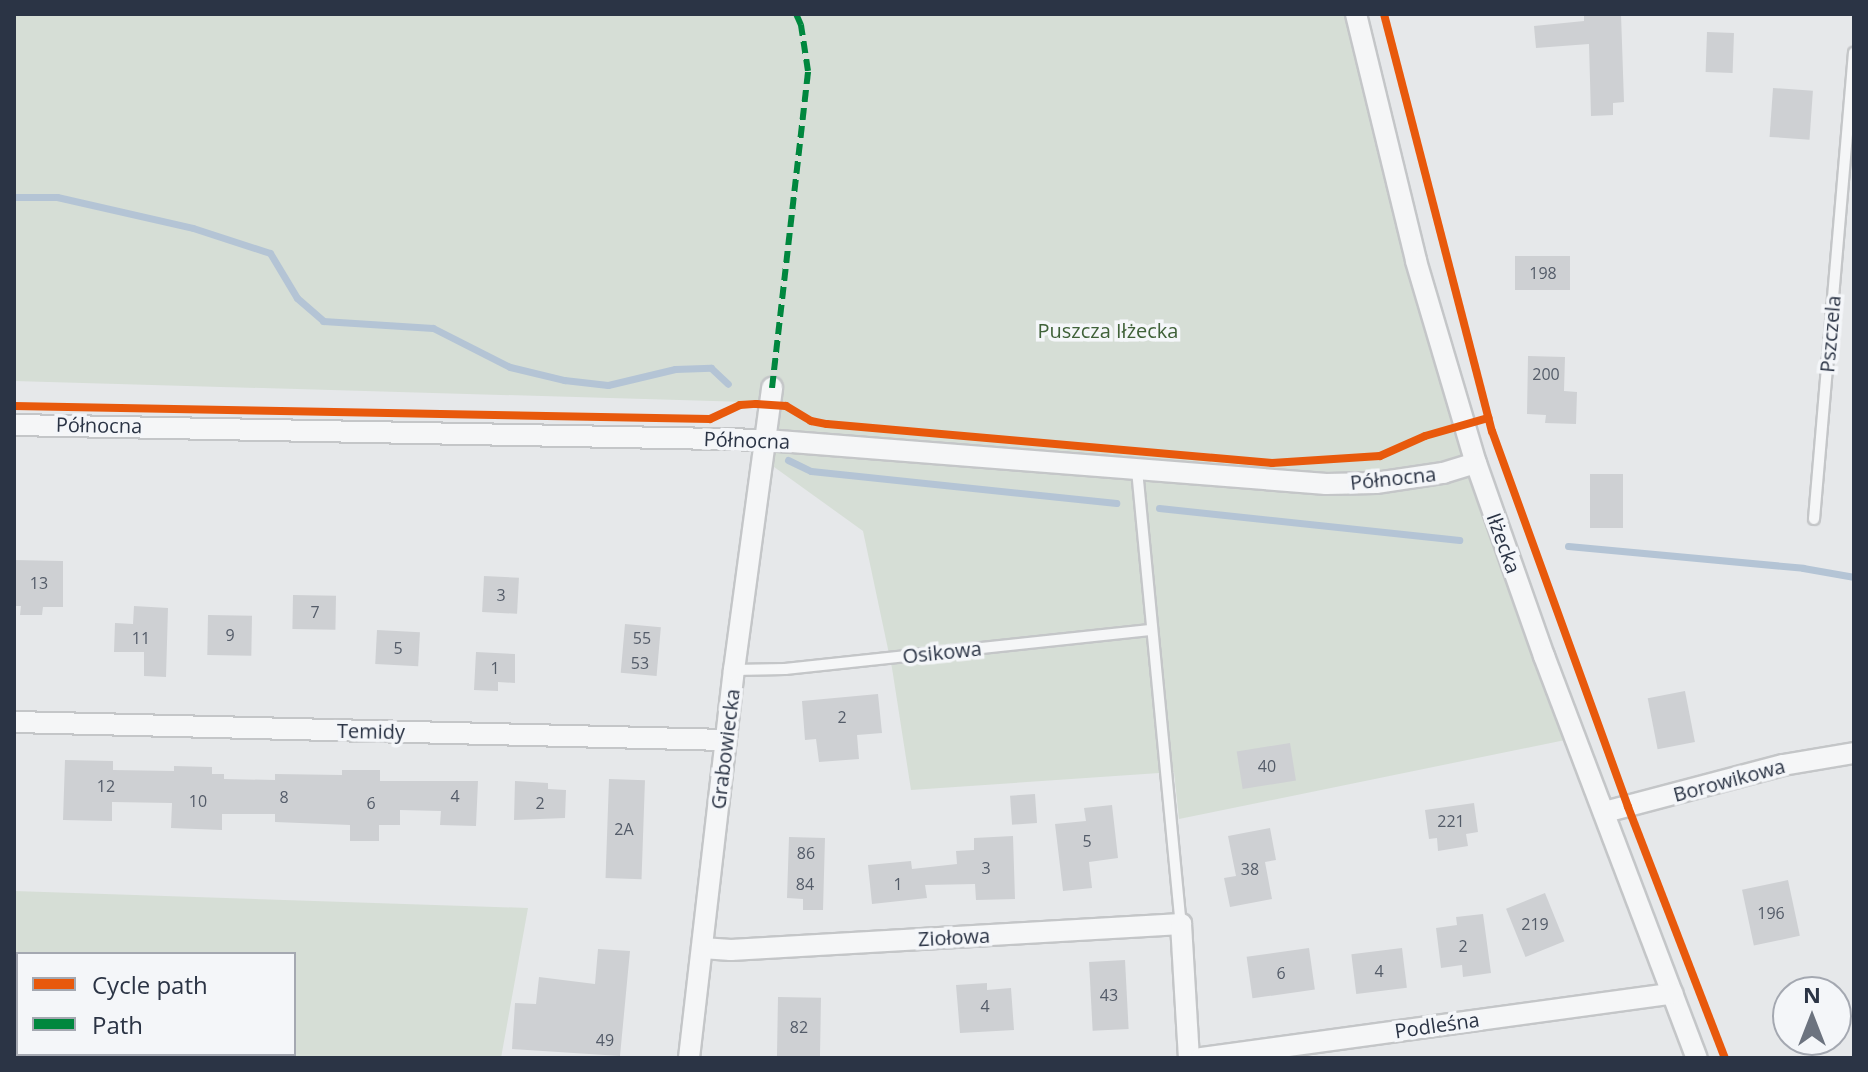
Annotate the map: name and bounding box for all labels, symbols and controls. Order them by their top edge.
house number: 198 [1529,263,1557,283]
street label: Pszczela [1815,294,1845,374]
park label: Puszcza Iłżecka [1038,318,1178,342]
house number: 200 [1532,364,1560,384]
street label: Północna [56,412,142,438]
street label: Północna [703,427,791,453]
street label: Północna [1349,462,1437,494]
street label: Iłżecka [1482,510,1526,576]
house number: 13 [30,573,48,593]
house number: 3 [496,585,506,605]
house number: 7 [310,602,320,622]
house number: 9 [225,625,235,645]
house number: 11 [132,628,150,648]
house number: 55 [633,628,651,648]
street label: Osikowa [901,636,983,668]
house number: 5 [393,638,403,658]
house number: 53 [631,653,649,673]
house number: 1 [490,658,500,678]
street label: Grabowiecka [706,687,744,811]
house number: 2 [837,707,847,727]
street label: Temidy [337,718,405,744]
street label: Borowikowa [1670,754,1788,806]
house number: 40 [1258,756,1276,776]
house number: 12 [97,776,115,796]
house number: 4 [450,786,460,806]
house number: 8 [279,787,289,807]
house number: 10 [189,791,207,811]
house number: 6 [366,793,376,813]
house number: 2 [535,793,545,813]
house number: 221 [1437,811,1465,831]
house number: 2A [614,819,634,839]
house number: 5 [1082,831,1092,851]
house number: 86 [797,843,815,863]
house number: 3 [981,858,991,878]
house number: 38 [1241,859,1259,879]
house number: 84 [796,874,814,894]
house number: 1 [893,874,903,894]
house number: 196 [1757,903,1785,923]
house number: 219 [1521,914,1549,934]
street label: Ziołowa [917,923,991,951]
house number: 2 [1458,936,1468,956]
legend [16,952,296,1056]
house number: 4 [1374,961,1384,981]
house number: 6 [1276,963,1286,983]
text: Cycle path [92,968,208,1001]
north arrow [1772,976,1852,1056]
text: N [1803,979,1821,1009]
house number: 43 [1100,985,1118,1005]
house number: 4 [980,996,990,1016]
street label: Podleśna [1393,1007,1481,1043]
text: Path [92,1008,143,1041]
house number: 82 [790,1017,808,1037]
house number: 49 [596,1030,614,1050]

